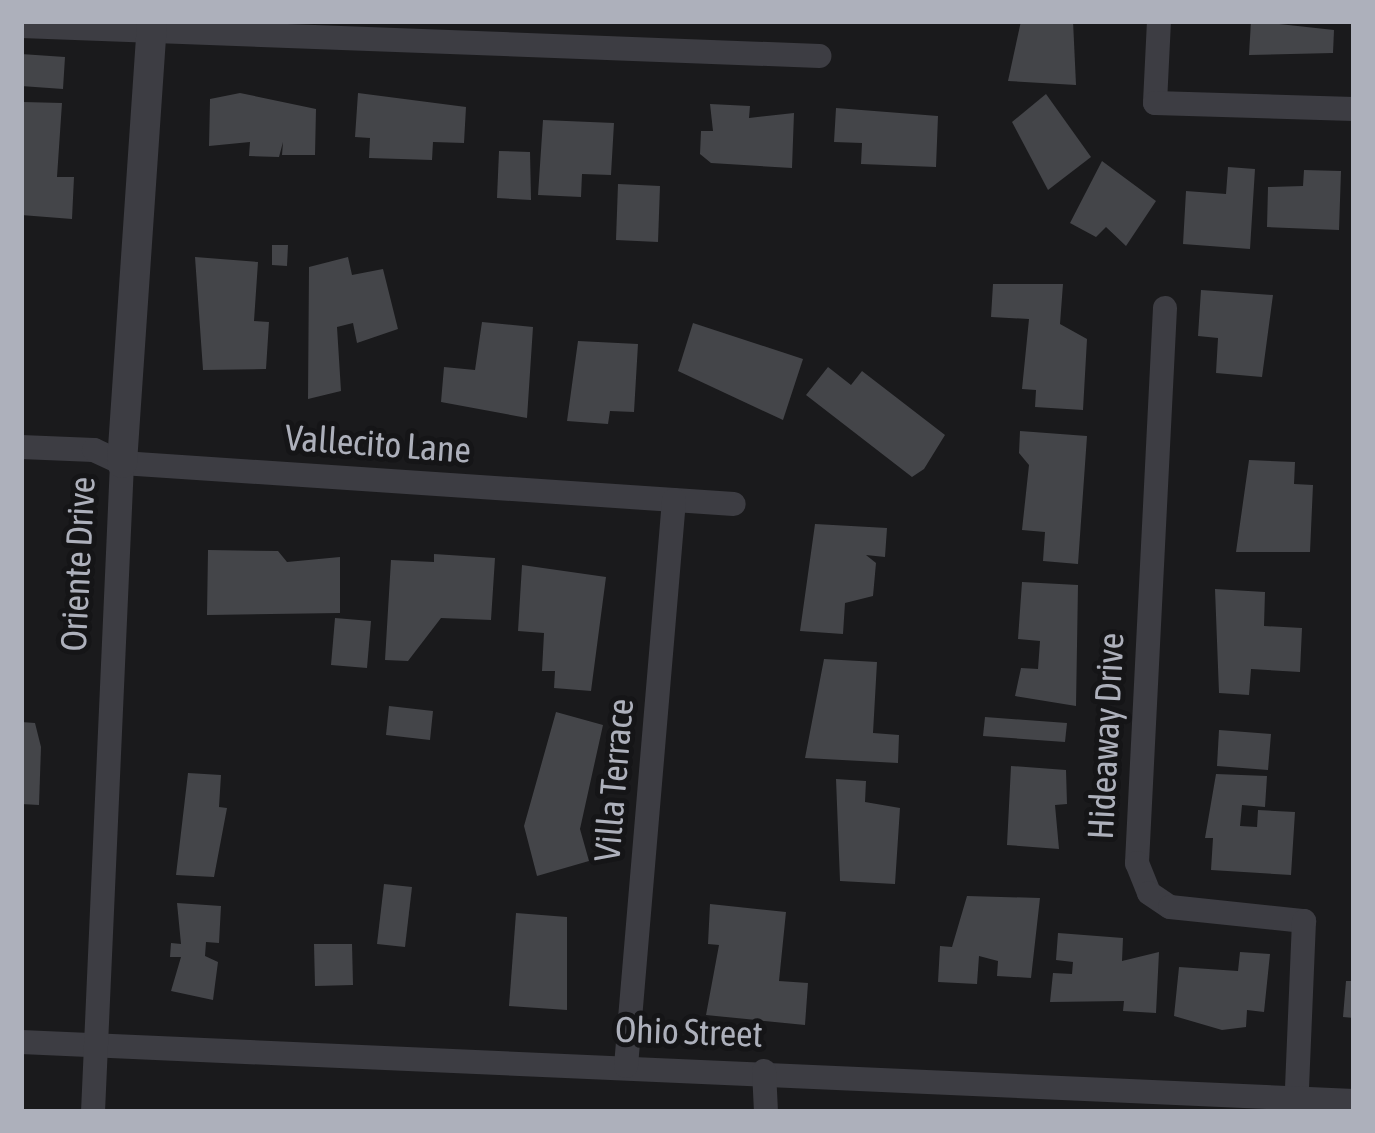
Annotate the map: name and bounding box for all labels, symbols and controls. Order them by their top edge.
street label: Vallecito Lane [284,416,472,472]
street label: Oriente Drive [52,476,104,652]
street label: Hideaway Drive [1079,632,1133,840]
street label: Villa Terrace [585,697,643,863]
street label: Ohio Street [614,1008,764,1056]

